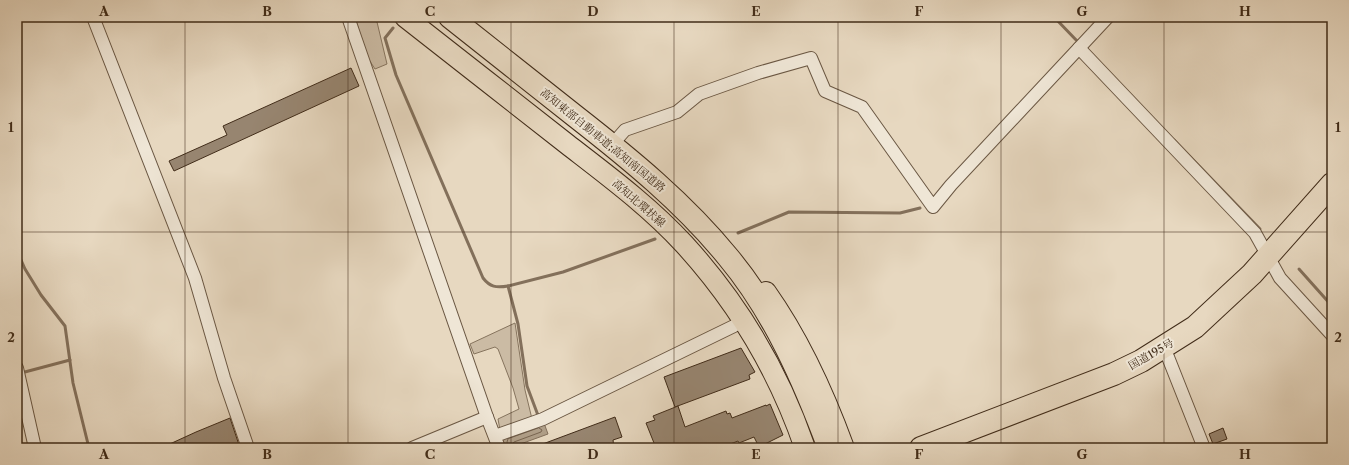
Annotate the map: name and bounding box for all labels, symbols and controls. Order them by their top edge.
text: A [98,3,110,19]
text: B [262,3,272,19]
text: C [425,3,435,19]
text: D [587,3,599,19]
text: E [751,3,761,19]
text: F [915,3,924,19]
text: G [1076,3,1088,19]
text: H [1239,3,1251,19]
street label: 高知東部自動車道;高知南国道路 [538,85,668,195]
text: 1 [8,119,14,135]
text: 1 [1335,119,1341,135]
street label: 高知北環状線 [610,176,668,230]
text: 2 [7,329,15,345]
text: 2 [1334,329,1342,345]
street label: 国道195号 [1126,335,1176,373]
text: A [98,446,110,462]
text: B [262,446,272,462]
text: C [425,446,435,462]
text: D [587,446,599,462]
text: E [751,446,761,462]
text: F [915,446,924,462]
text: G [1076,446,1088,462]
text: H [1239,446,1251,462]

